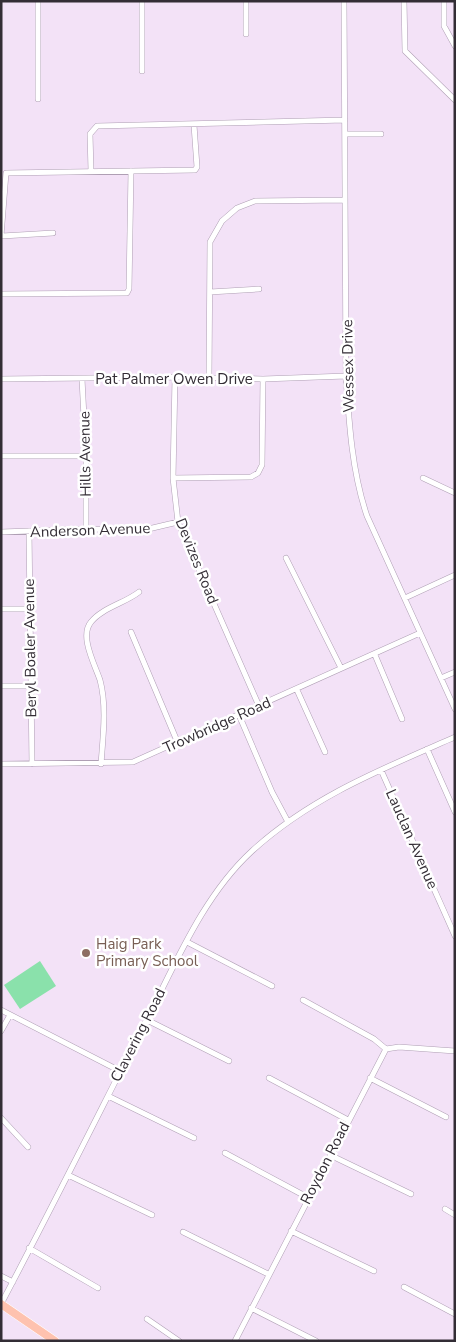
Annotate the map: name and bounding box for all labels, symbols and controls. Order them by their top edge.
street label: Wessex Drive [337,319,359,413]
street label: Pat Palmer Owen Drive [95,369,253,389]
street label: Hills Avenue [74,411,96,497]
street label: Devizes Road [171,515,223,607]
street label: Anderson Avenue [29,518,151,542]
street label: Beryl Boaler Avenue [19,578,41,718]
street label: Trowbridge Road [160,692,274,758]
street label: Lauclan Avenue [381,786,443,892]
place label: Haig Park Primary School [96,934,199,971]
marker: Haig Park Primary School [80,947,92,959]
street label: Clavering Road [106,985,170,1085]
street label: Roydon Road [296,1118,354,1208]

